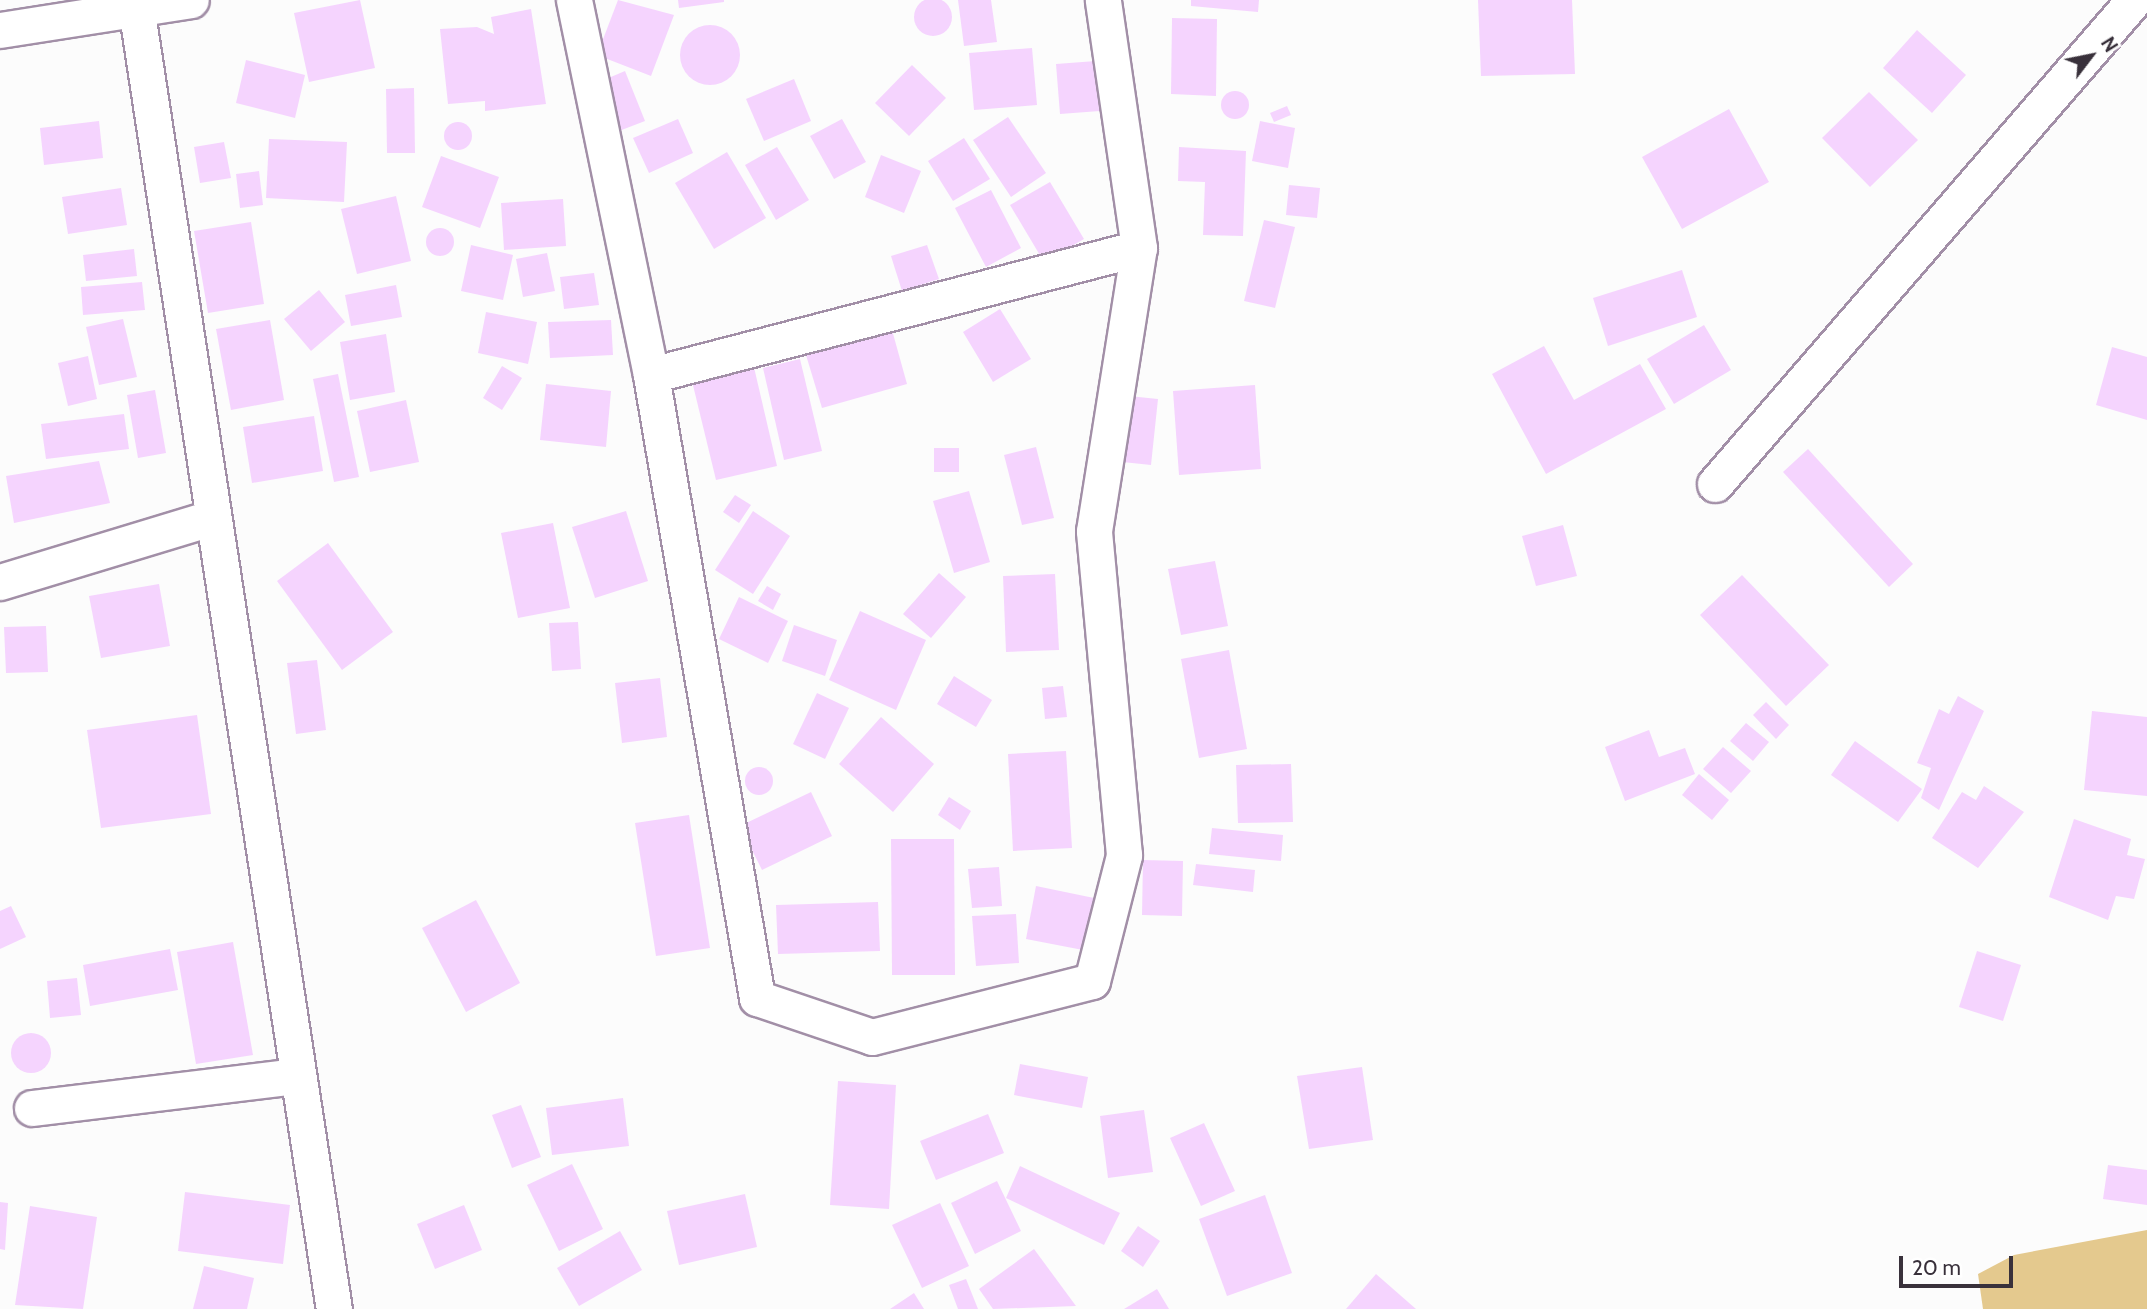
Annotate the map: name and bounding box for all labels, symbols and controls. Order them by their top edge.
north arrow [2056,21,2126,91]
text: N [2096,33,2123,56]
scale bar [1902,1242,2016,1286]
text: 20 m [1912,1255,1961,1280]

